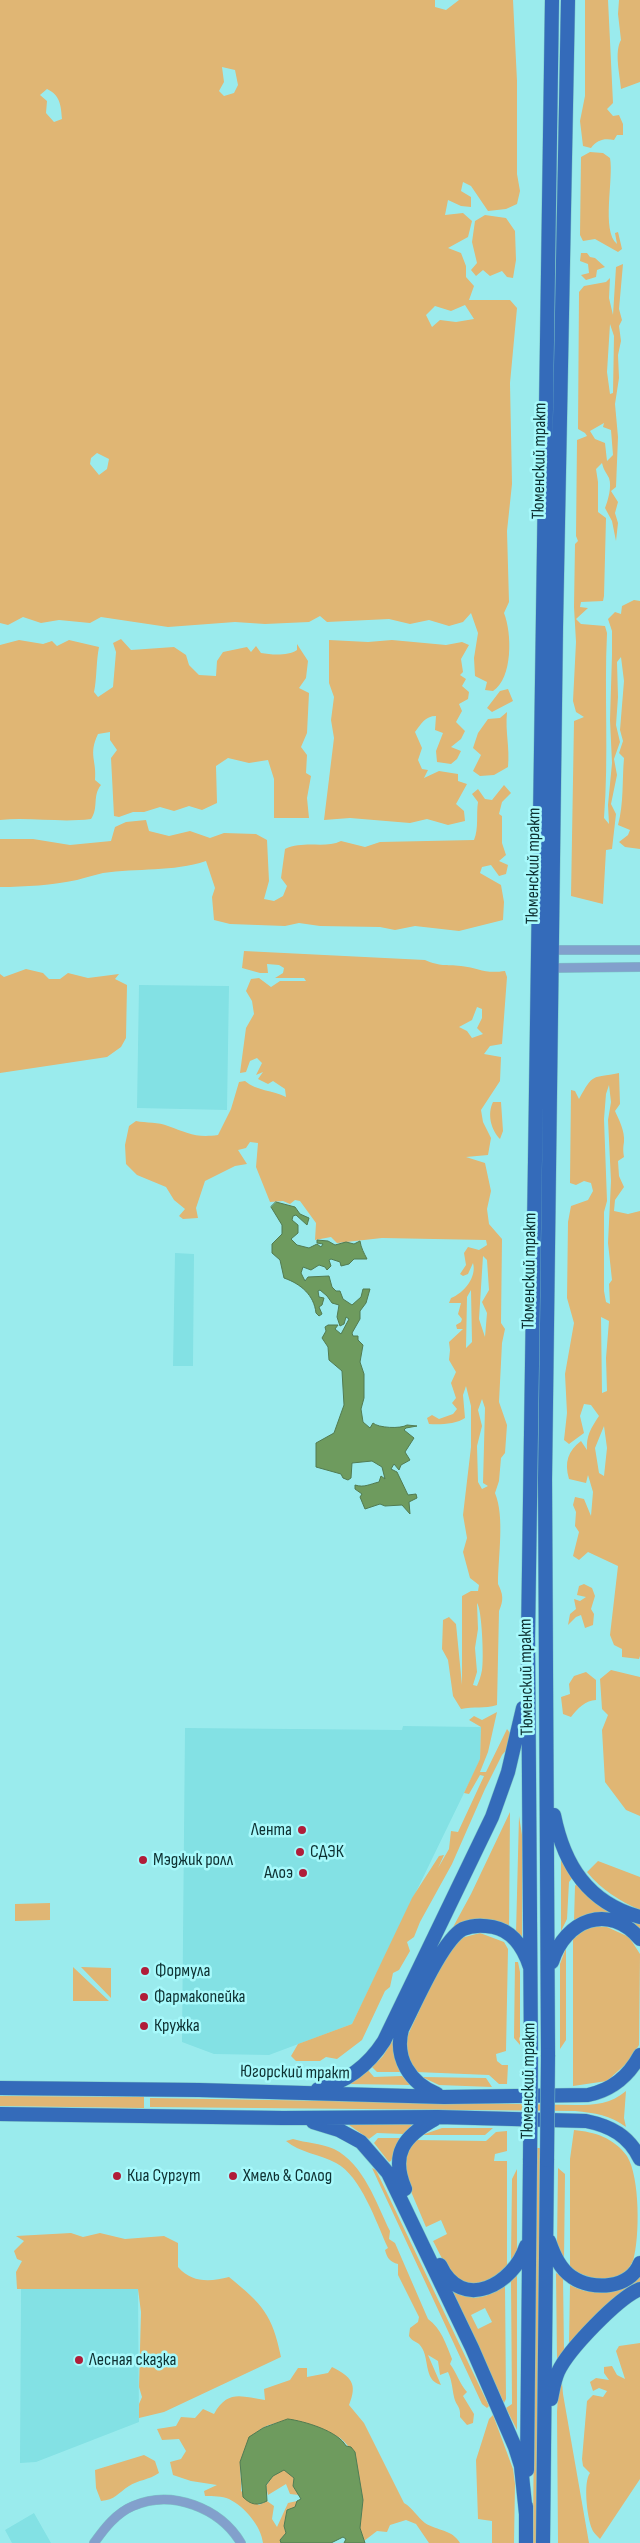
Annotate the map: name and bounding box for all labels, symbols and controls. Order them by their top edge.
street label: Тюменский тракт [528,402,552,520]
street label: Тюменский тракт [522,807,546,925]
street label: Тюменский тракт [518,1212,542,1330]
street label: Тюменский тракт [515,1618,539,1736]
place label: Лента [251,1819,292,1841]
marker: Лента [296,1824,308,1836]
place label: СДЭК [310,1841,344,1863]
marker: СДЭК [294,1846,306,1858]
place label: Мэджик ролл [153,1849,233,1871]
marker: Мэджик ролл [137,1854,149,1866]
place label: Алоэ [264,1862,293,1884]
marker: Алоэ [297,1867,309,1879]
place label: Формула [155,1960,210,1982]
marker: Формула [139,1965,151,1977]
place label: Фармакопейка [154,1986,246,2008]
marker: Фармакопейка [138,1991,150,2003]
place label: Кружка [154,2015,200,2037]
marker: Кружка [138,2020,150,2032]
street label: Тюменский тракт [517,2022,541,2140]
street label: Югорский тракт [240,2061,350,2085]
place label: Киа Сургут [127,2165,201,2187]
place label: Хмель & Солод [243,2165,332,2187]
marker: Киа Сургут [111,2170,123,2182]
marker: Хмель & Солод [227,2170,239,2182]
place label: Лесная сказка [89,2349,176,2371]
marker: Лесная сказка [73,2354,85,2366]

